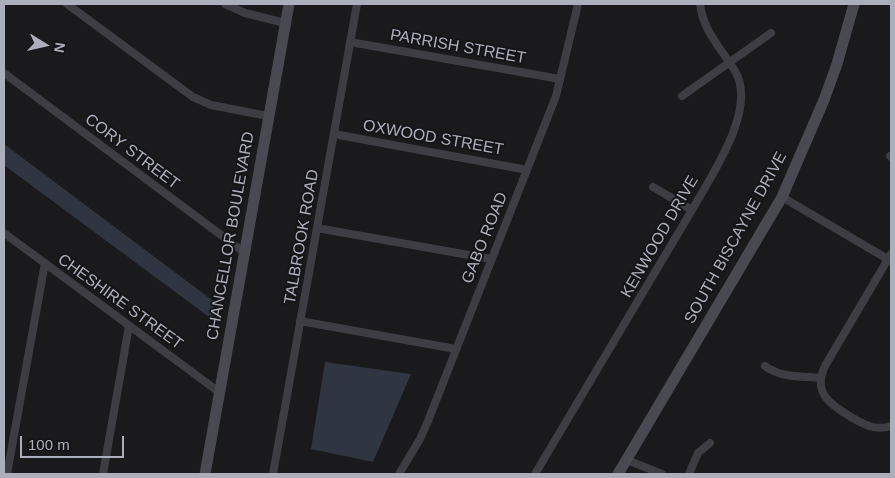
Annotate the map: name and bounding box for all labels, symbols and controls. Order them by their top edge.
north arrow [20,20,70,70]
street label: PARRISH STREET [389,26,527,68]
text: N [51,41,69,54]
street label: CORY STREET [81,110,183,194]
street label: OXWOOD STREET [361,116,505,160]
street label: CHANCELLOR BOULEVARD [203,130,259,342]
street label: SOUTH BISCAYNE DRIVE [681,149,791,327]
street label: TALBROOK ROAD [281,168,323,306]
street label: KENWOOD DRIVE [617,173,703,301]
street label: GABO ROAD [458,189,512,287]
street label: CHESHIRE STREET [54,250,186,354]
scale bar [22,426,126,458]
text: 100 m [28,436,70,453]

